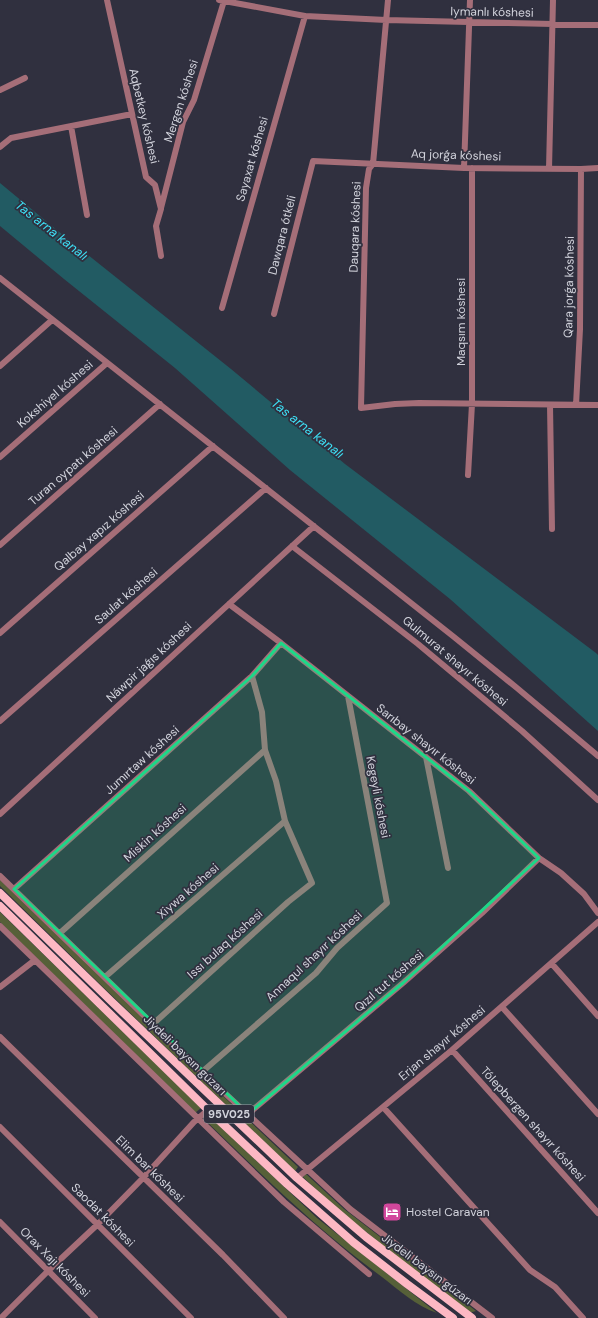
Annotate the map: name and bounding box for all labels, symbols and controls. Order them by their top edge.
street label: Iymanlı kóshesi [450,3,534,21]
street label: Mergen kóshesi [160,58,202,144]
street label: Aqbetkey kóshesi [125,67,163,165]
street label: Sayaxat kóshesi [232,115,272,203]
street label: Aq jorǵa kóshesi [411,145,502,165]
street label: Dauqara kóshesi [345,181,365,273]
street label: Dawqara ótkeli [264,193,300,276]
water label: Tas arna kanalı [12,197,92,264]
street label: Qara jorǵa kóshesi [560,236,578,338]
street label: Maqsım kóshesi [453,278,469,366]
street label: Kokshiyel kóshesi [14,357,96,431]
water label: Tas arna kanalı [268,395,348,462]
street label: Turan oypatı kóshesi [25,423,121,509]
street label: Qalbay xapız kóshesi [50,487,148,575]
street label: Saulat kóshesi [91,564,161,628]
street label: Gulmurat shayır kóshesi [399,612,511,710]
street label: Náwpir jaǵıs kóshesi [103,618,195,706]
street label: Sarıbay shayır kóshesi [373,700,479,788]
street label: Jumırtaw kóshesi [101,722,183,798]
street label: Kegeyli kóshesi [362,755,394,839]
street label: Miskin kóshesi [120,800,190,866]
street label: Xiywa kóshesi [154,860,222,922]
street label: Issı bulaq kóshesi [184,906,266,982]
street label: Annaqul shayır kóshesi [262,907,366,1005]
street label: Qızıl tut kóshesi [351,946,427,1016]
street label: Erjan shayır kóshesi [395,1002,489,1084]
street label: Jiydeli baysın gúzarı [140,1011,230,1099]
street label: Tólepbergen shayır kóshesi [477,1063,589,1185]
road number: 95V025 [204,1105,254,1123]
street label: Elim bar kóshesi [112,1132,188,1206]
street label: Saodat kóshesi [68,1180,138,1250]
hotel icon: Hostel Caravan [381,1201,403,1223]
place label: Hostel Caravan [406,1204,490,1220]
street label: Orax Xajı kóshesi [16,1223,94,1301]
street label: Jiydeli baysın gúzarı [378,1230,476,1308]

